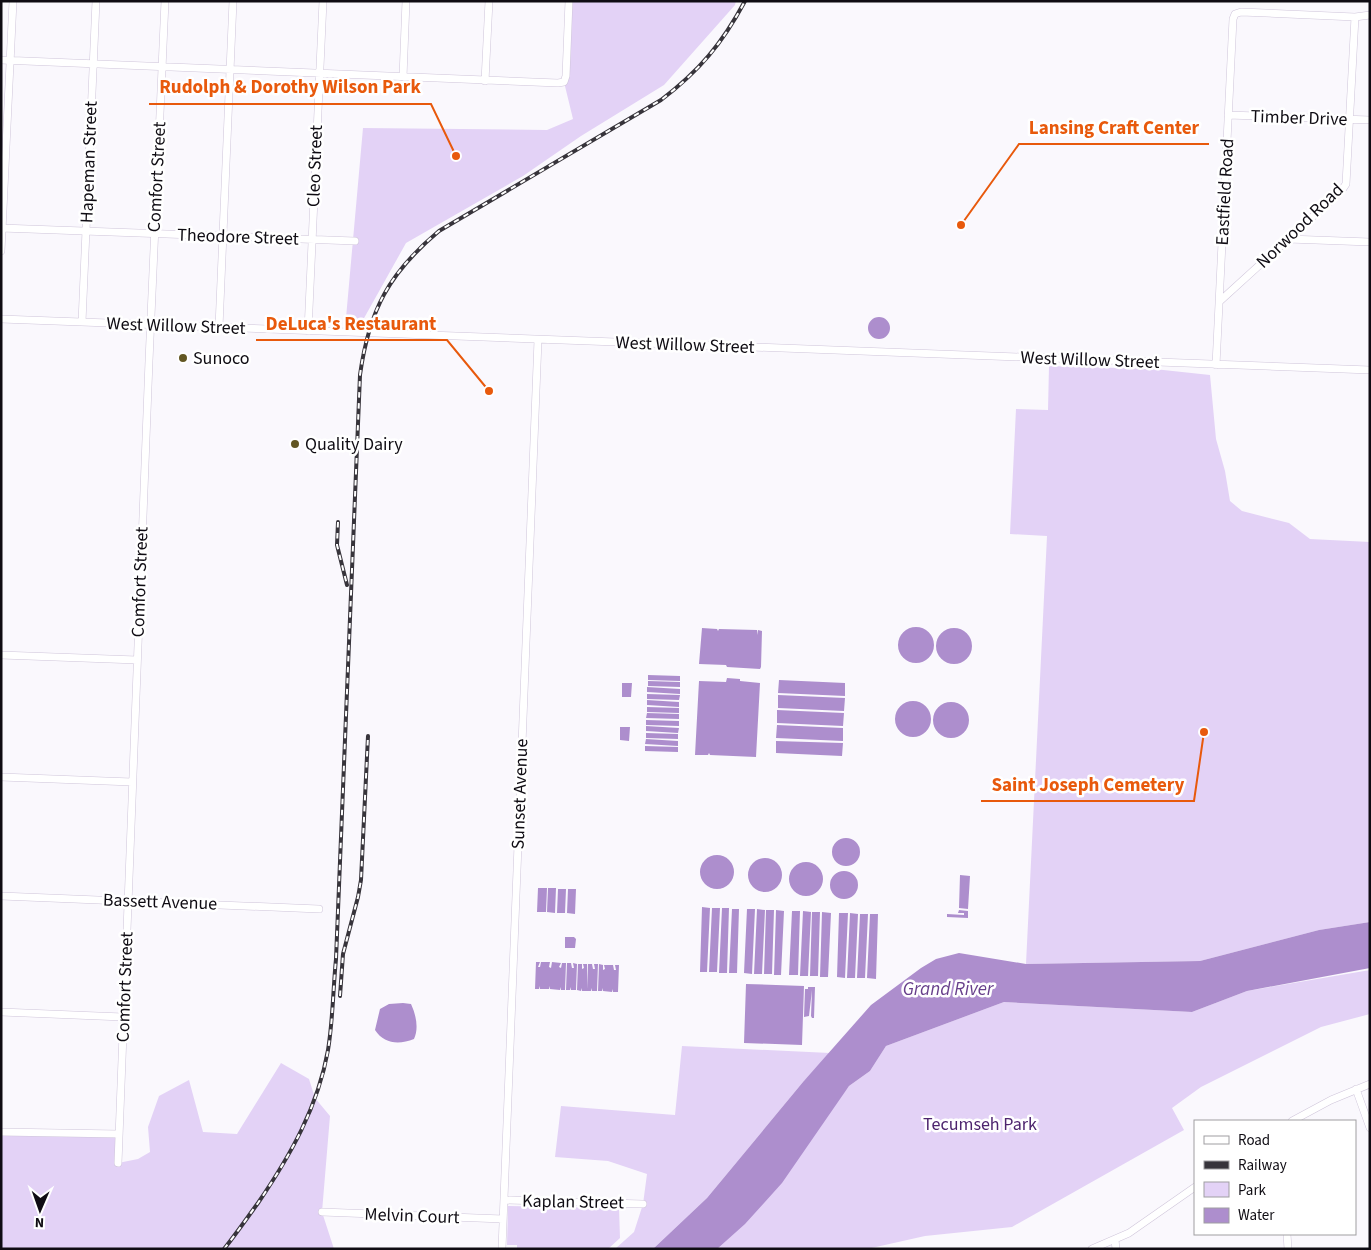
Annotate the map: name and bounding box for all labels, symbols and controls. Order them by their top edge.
callout: Rudolph & Dorothy Wilson Park [149,70,431,104]
text: Rudolph & Dorothy Wilson Park [159,74,421,101]
street label: Hapeman Street [74,100,104,224]
street label: Timber Drive [1250,104,1348,132]
callout: Lansing Craft Center [1019,110,1209,144]
text: Lansing Craft Center [1029,115,1200,142]
street label: Comfort Street [142,121,172,233]
street label: Cleo Street [301,124,329,208]
street label: Eastfield Road [1210,138,1240,246]
street label: Norwood Road [1251,178,1349,274]
street label: Theodore Street [177,222,299,252]
callout: DeLuca's Restaurant [256,306,447,340]
street label: West Willow Street [106,311,246,341]
text: DeLuca's Restaurant [266,311,436,338]
street label: West Willow Street [615,330,755,360]
street label: West Willow Street [1020,345,1160,375]
place label: Sunoco [193,346,250,371]
marker: Sunoco [177,352,189,364]
place label: Quality Dairy [305,432,403,457]
marker: Quality Dairy [289,438,301,450]
street label: Comfort Street [126,526,154,638]
street label: Sunset Avenue [506,738,534,850]
callout: Saint Joseph Cemetery [981,767,1194,801]
text: Saint Joseph Cemetery [992,772,1185,799]
street label: Bassett Avenue [102,888,218,916]
street label: Comfort Street [111,931,139,1043]
water label: Grand River [903,976,995,1003]
park label: Tecumseh Park [923,1112,1037,1137]
legend [1194,1120,1356,1235]
text: Road [1238,1130,1270,1151]
text: Railway [1238,1155,1287,1176]
text: Park [1238,1180,1267,1201]
north arrow [15,1185,65,1235]
street label: Kaplan Street [522,1189,624,1215]
street label: Melvin Court [364,1202,460,1230]
text: Water [1238,1205,1275,1226]
text: N [35,1212,45,1232]

